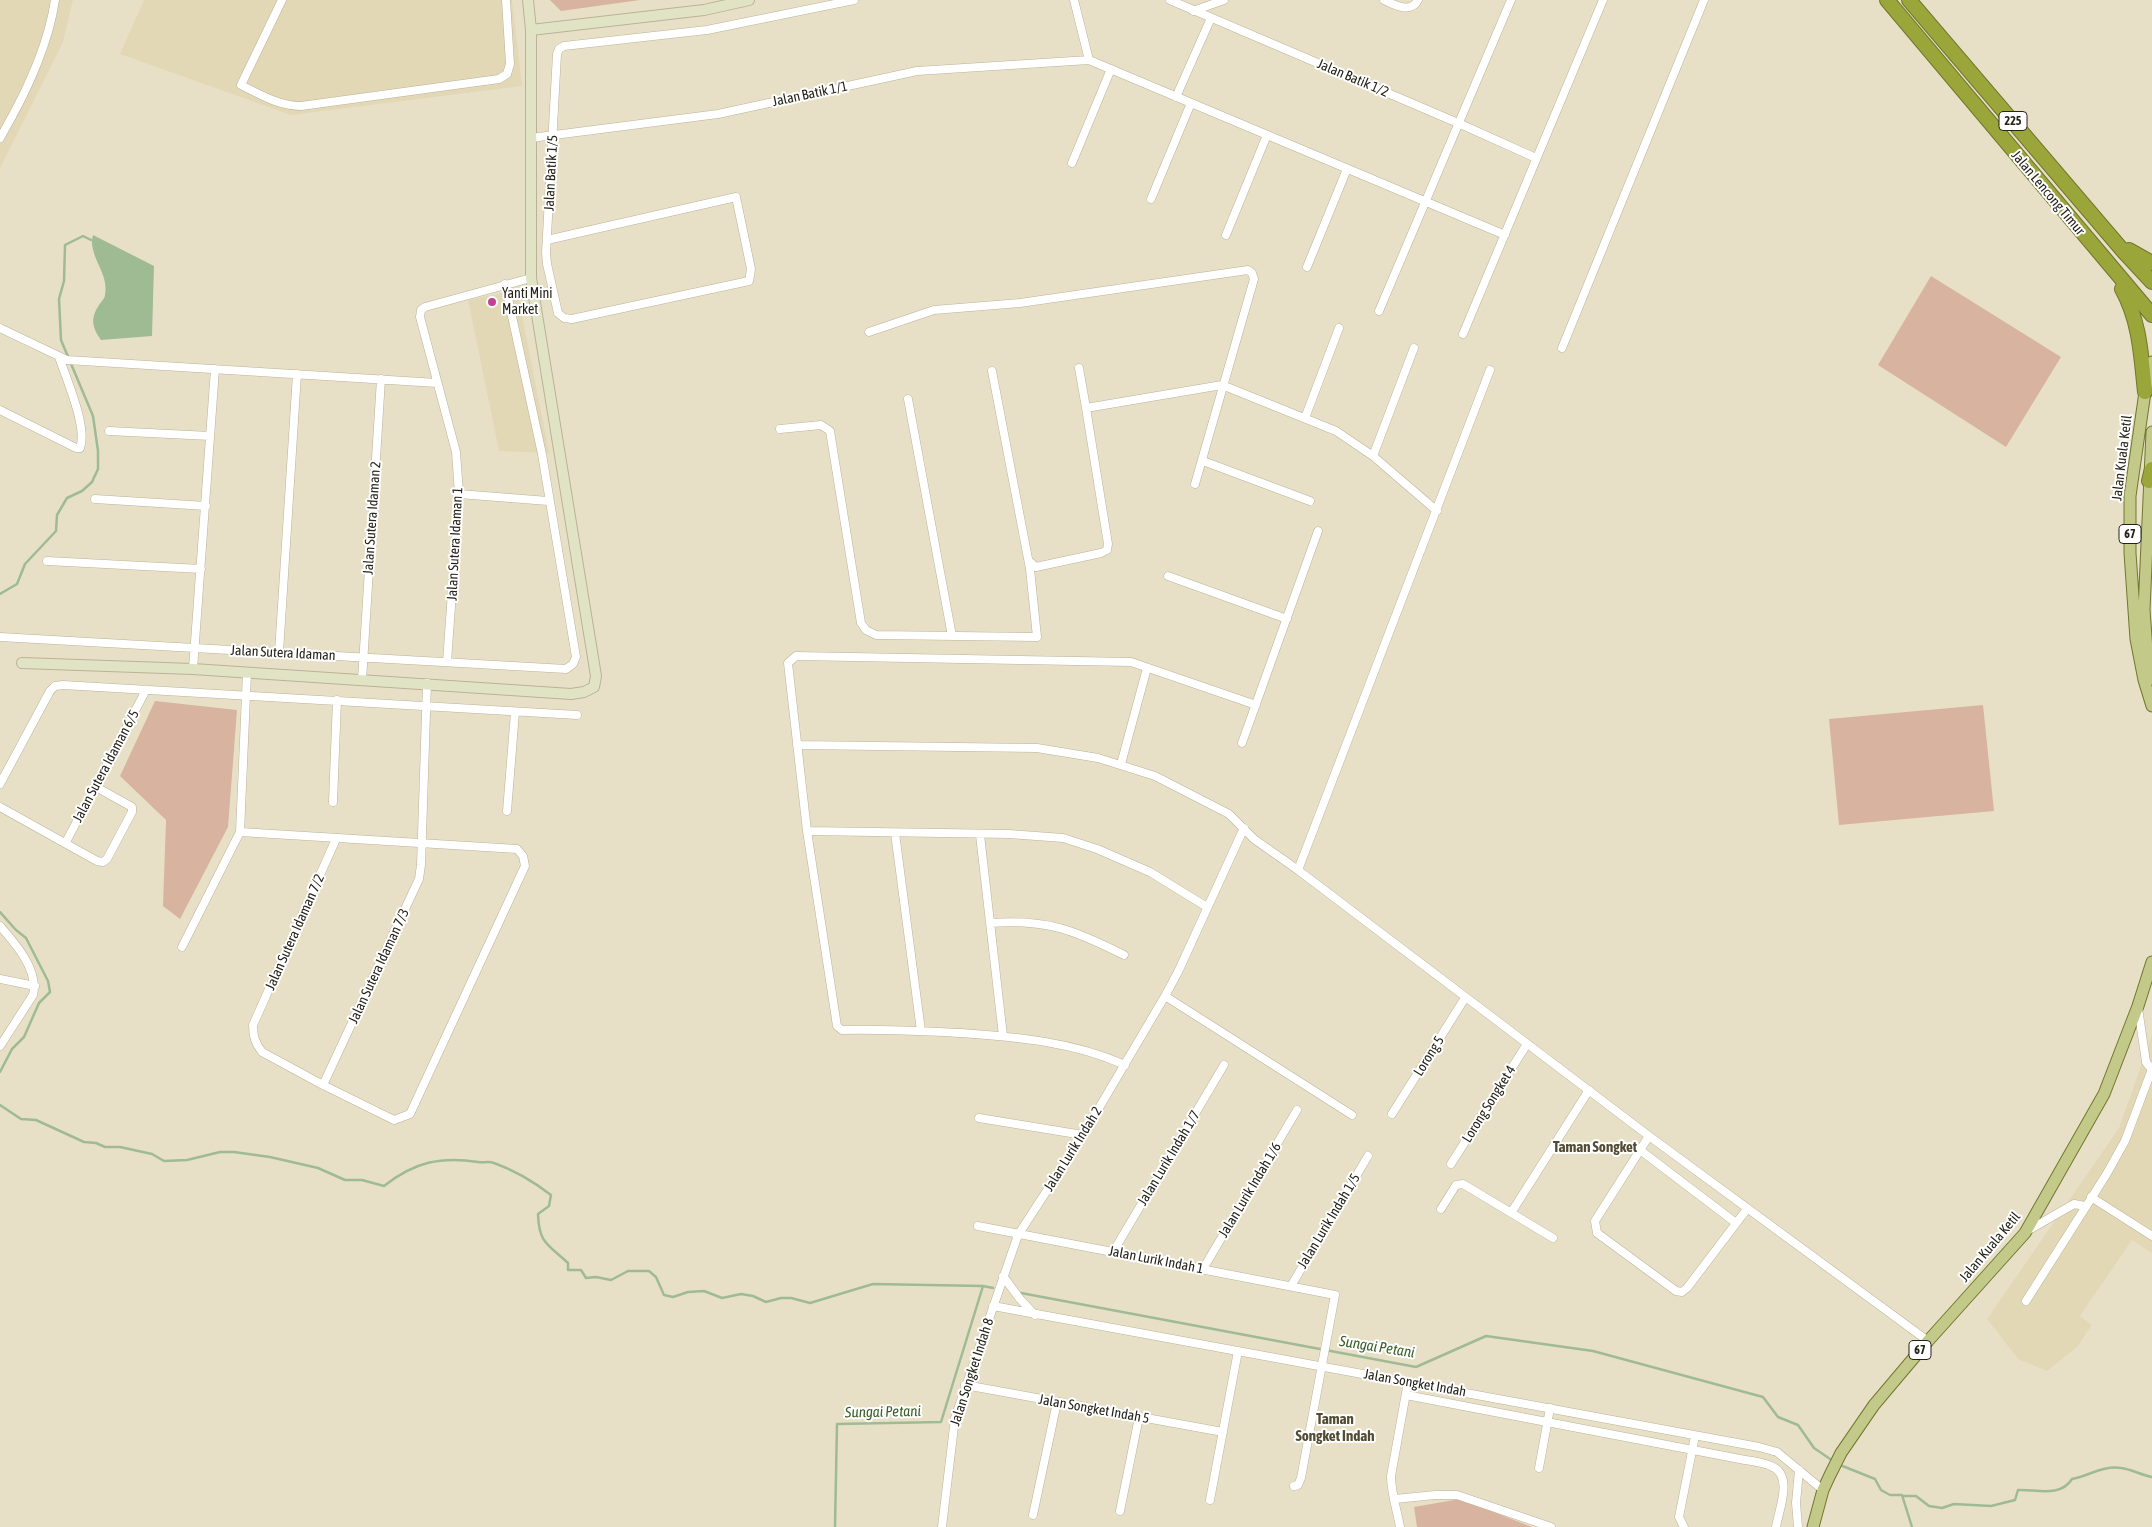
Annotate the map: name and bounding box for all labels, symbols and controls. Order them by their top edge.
street label: Jalan Batik 1/2 [1315,55,1391,101]
street label: Jalan Batik 1/1 [771,78,849,110]
road number: 225 [1999,112,2027,130]
street label: Jalan Batik 1/5 [541,134,561,212]
street label: Jalan Lencong Timur [2008,147,2088,239]
place label: Yanti Mini Market [502,286,552,318]
marker: Yanti Mini Market [486,296,498,308]
street label: Jalan Kuala Ketil [2108,414,2136,502]
street label: Jalan Sutera Idaman 2 [360,461,384,575]
street label: Jalan Sutera Idaman 1 [444,487,466,601]
road number: 67 [2119,524,2141,544]
street label: Jalan Sutera Idaman [230,642,336,664]
street label: Jalan Sutera Idaman 6/5 [69,707,143,825]
street label: Jalan Sutera Idaman 7/2 [262,871,328,993]
street label: Jalan Sutera Idaman 7/3 [345,906,413,1026]
street label: Lorong 5 [1410,1033,1448,1079]
street label: Lorong Songket 4 [1459,1062,1519,1146]
street label: Jalan Lurik Indah 2 [1040,1104,1106,1194]
street label: Jalan Lurik Indah 1/7 [1134,1108,1204,1208]
district label: Taman Songket [1553,1138,1637,1156]
street label: Jalan Lurik Indah 1/6 [1215,1140,1285,1240]
street label: Jalan Lurik Indah 1/5 [1294,1171,1364,1271]
street label: Jalan Kuala Ketil [1956,1209,2024,1285]
street label: Jalan Lurik Indah 1 [1107,1243,1205,1277]
street label: Jalan Songket Indah 8 [947,1316,997,1428]
water label: Sungai Petani [1338,1332,1416,1362]
road number: 67 [1909,1340,1931,1360]
street label: Jalan Songket Indah [1362,1366,1468,1400]
street label: Jalan Songket Indah 5 [1037,1391,1151,1427]
water label: Sungai Petani [845,1402,921,1422]
district label: Taman Songket Indah [1295,1410,1375,1445]

